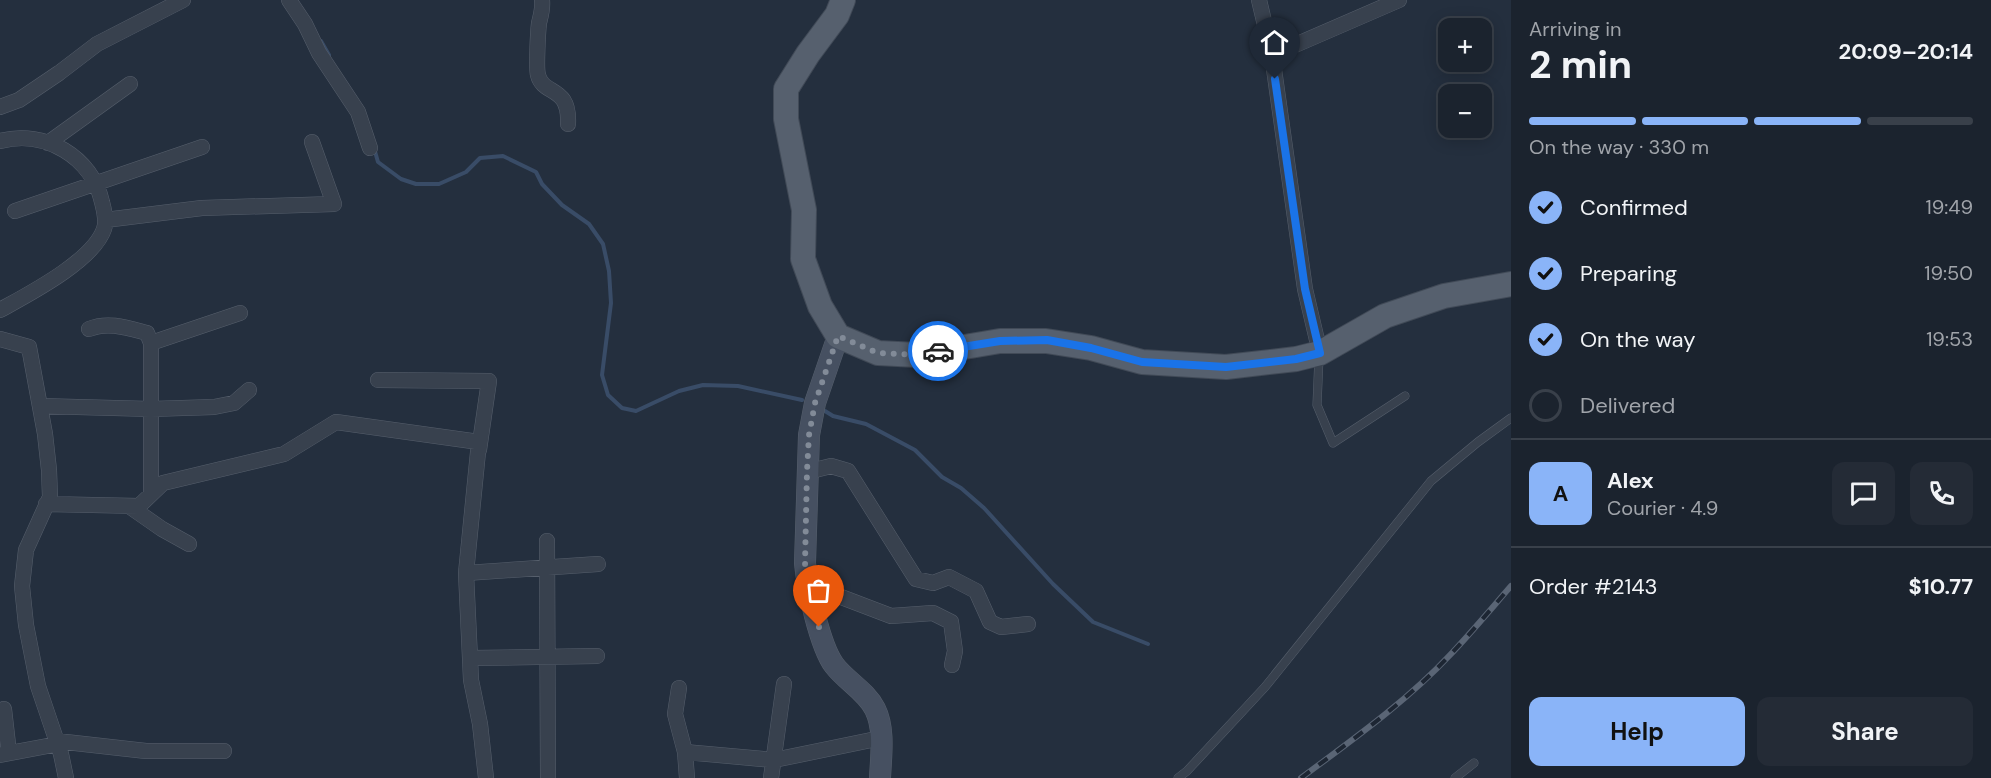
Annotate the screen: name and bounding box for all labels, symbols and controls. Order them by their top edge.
text: Arriving in [1529,16,1621,42]
pin [1249,17,1300,79]
map controls [1438,18,1492,138]
button: + [1438,18,1492,72]
icon: home [1258,26,1291,59]
text: 20:09–20:14 [1839,37,1973,66]
text: 2 min [1529,39,1632,90]
button: − [1438,84,1492,138]
text: On the way · 330 m [1529,134,1709,160]
icon: check [1529,191,1562,224]
text: Confirmed [1580,193,1688,222]
text: 19:49 [1925,194,1973,220]
icon: check [1529,257,1562,290]
text: Preparing [1580,259,1677,288]
text: 19:50 [1924,260,1973,286]
courier [908,321,968,381]
icon: check [1529,323,1562,356]
text: On the way [1580,325,1695,354]
text: 19:53 [1926,326,1973,352]
icon: car [922,335,955,368]
text: Delivered [1580,391,1675,420]
button: chat [1832,462,1895,525]
button: phone [1910,462,1973,525]
text: Alex [1607,466,1654,495]
text: A [1553,479,1568,508]
text: Courier · 4.9 [1607,495,1718,521]
pin [793,565,844,627]
text: Order #2143 [1529,572,1658,601]
text: $10.77 [1909,572,1973,601]
icon: bag [802,574,835,607]
button: Help [1529,697,1745,766]
button: Share [1757,697,1973,766]

